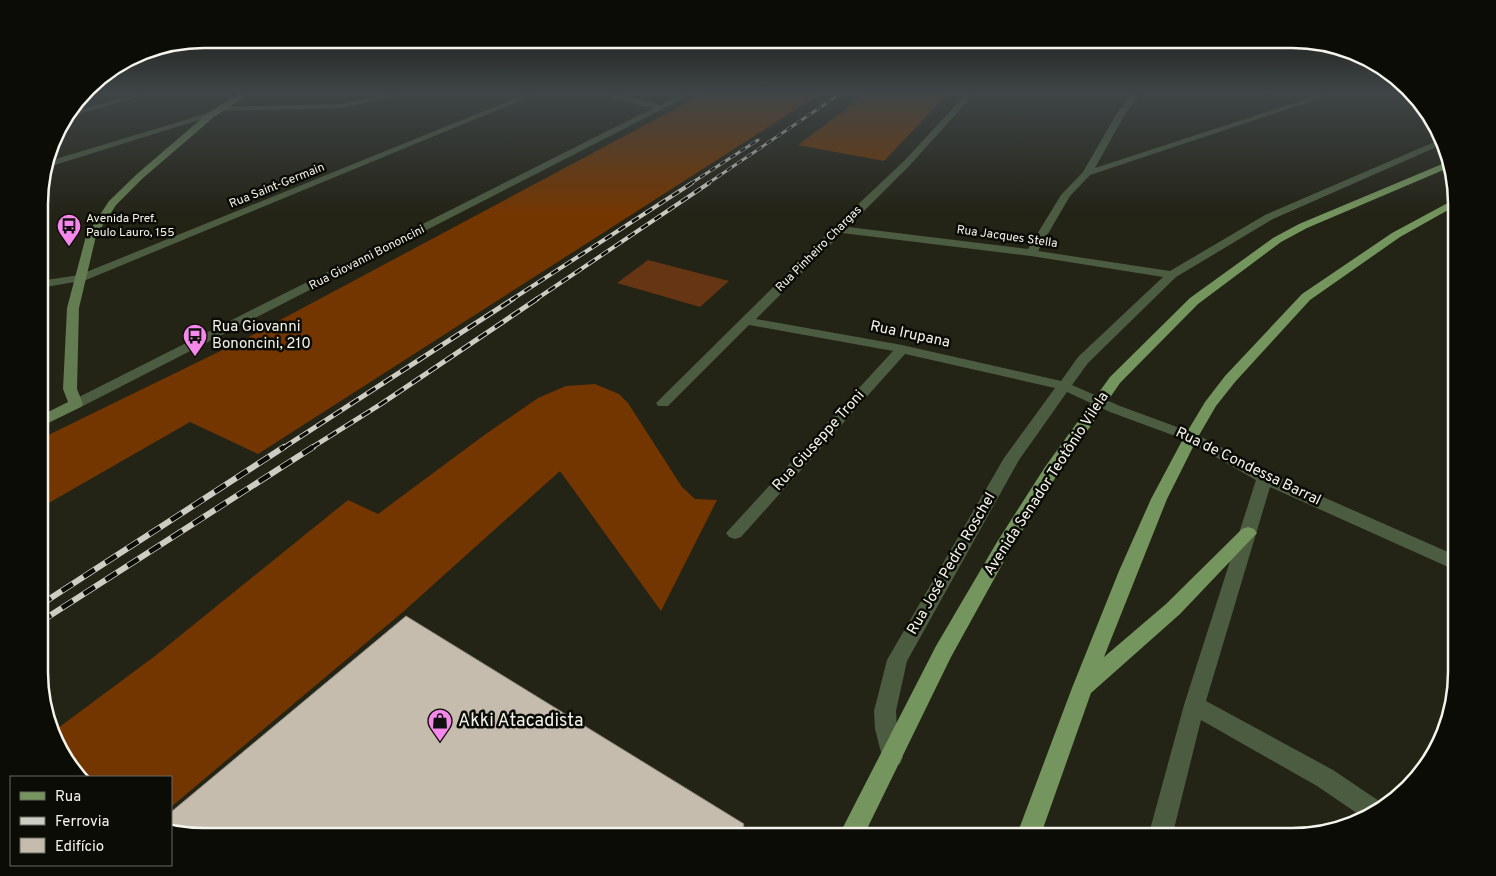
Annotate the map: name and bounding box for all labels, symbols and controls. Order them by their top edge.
street label: Rua Saint-Germain [227,160,327,212]
street label: Rua Pinheiro Chargas [772,202,866,296]
place label: Avenida Pref. Paulo Lauro, 155 [86,211,175,241]
bus stop icon: Avenida Pref. Paulo Lauro, 155 [56,213,82,247]
street label: Rua Giovanni Bononcini [307,222,427,294]
street label: Rua Jacques Stella [956,222,1058,252]
street label: Rua Irupana [868,317,952,353]
place label: Rua Giovanni Bononcini, 210 [212,318,311,354]
bus stop icon: Rua Giovanni Bononcini, 210 [182,323,208,357]
street label: Rua Giuseppe Troni [769,387,869,495]
street label: Avenida Senador Teotônio Vilela [980,389,1114,579]
street label: Rua de Condessa Barral [1172,424,1324,510]
street label: Rua José Pedro Roschel [903,489,1001,639]
shop icon: Akki Atacadista [427,708,453,742]
place label: Akki Atacadista [458,710,583,733]
legend [10,776,172,866]
text: Rua [55,788,81,807]
text: Ferrovia [55,813,109,832]
text: Edifício [55,838,104,857]

